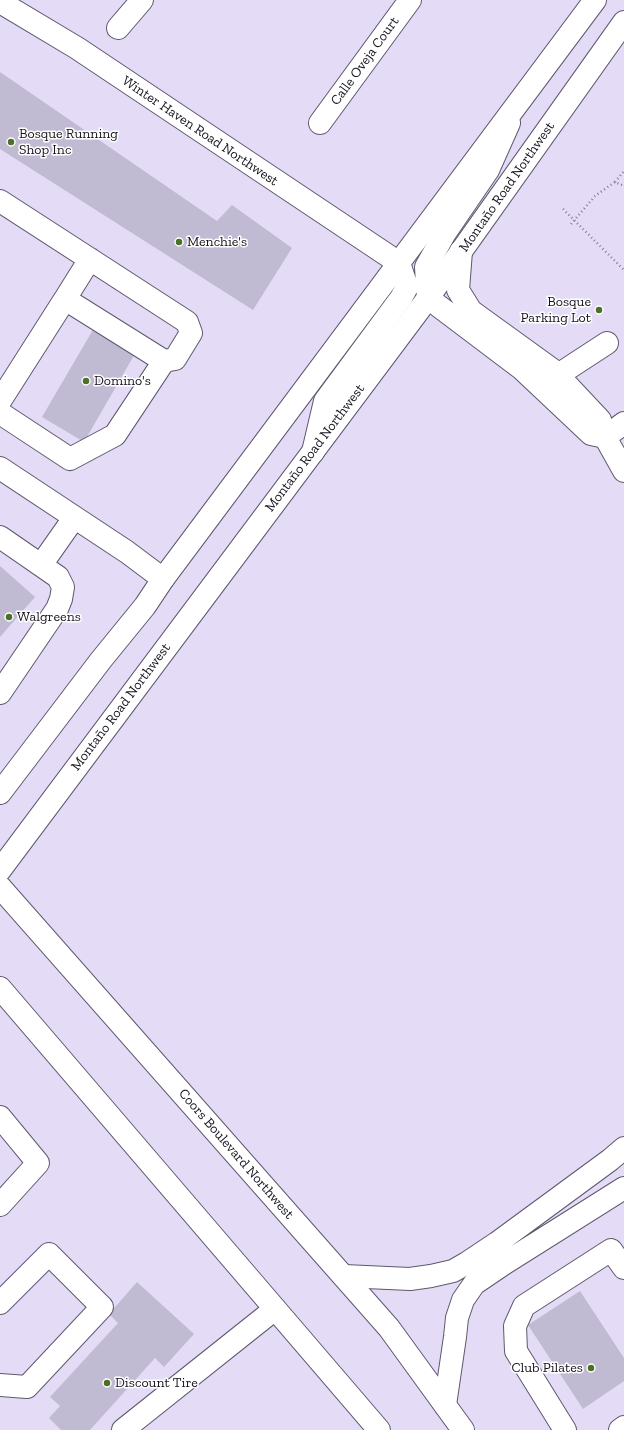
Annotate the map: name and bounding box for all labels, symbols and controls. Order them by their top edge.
street label: Calle Oveja Court [327,13,403,109]
street label: Winter Haven Road Northwest [119,72,281,190]
street label: Montaño Road Northwest [456,119,558,255]
place label: Bosque Running Shop Inc [19,126,118,158]
marker: Bosque Running Shop Inc [6,137,16,147]
place label: Menchie's [187,234,247,250]
marker: Menchie's [174,237,184,247]
place label: Bosque Parking Lot [520,294,591,326]
marker: Bosque Parking Lot [594,305,604,315]
place label: Domino's [94,373,151,389]
marker: Domino's [81,376,91,386]
street label: Montaño Road Northwest [262,381,368,515]
place label: Walgreens [17,609,81,625]
marker: Walgreens [4,612,14,622]
street label: Montaño Road Northwest [68,640,174,774]
street label: Coors Boulevard Northwest [175,1085,297,1223]
place label: Club Pilates [511,1360,583,1376]
marker: Club Pilates [586,1363,596,1373]
place label: Discount Tire [115,1375,198,1391]
marker: Discount Tire [102,1378,112,1388]

